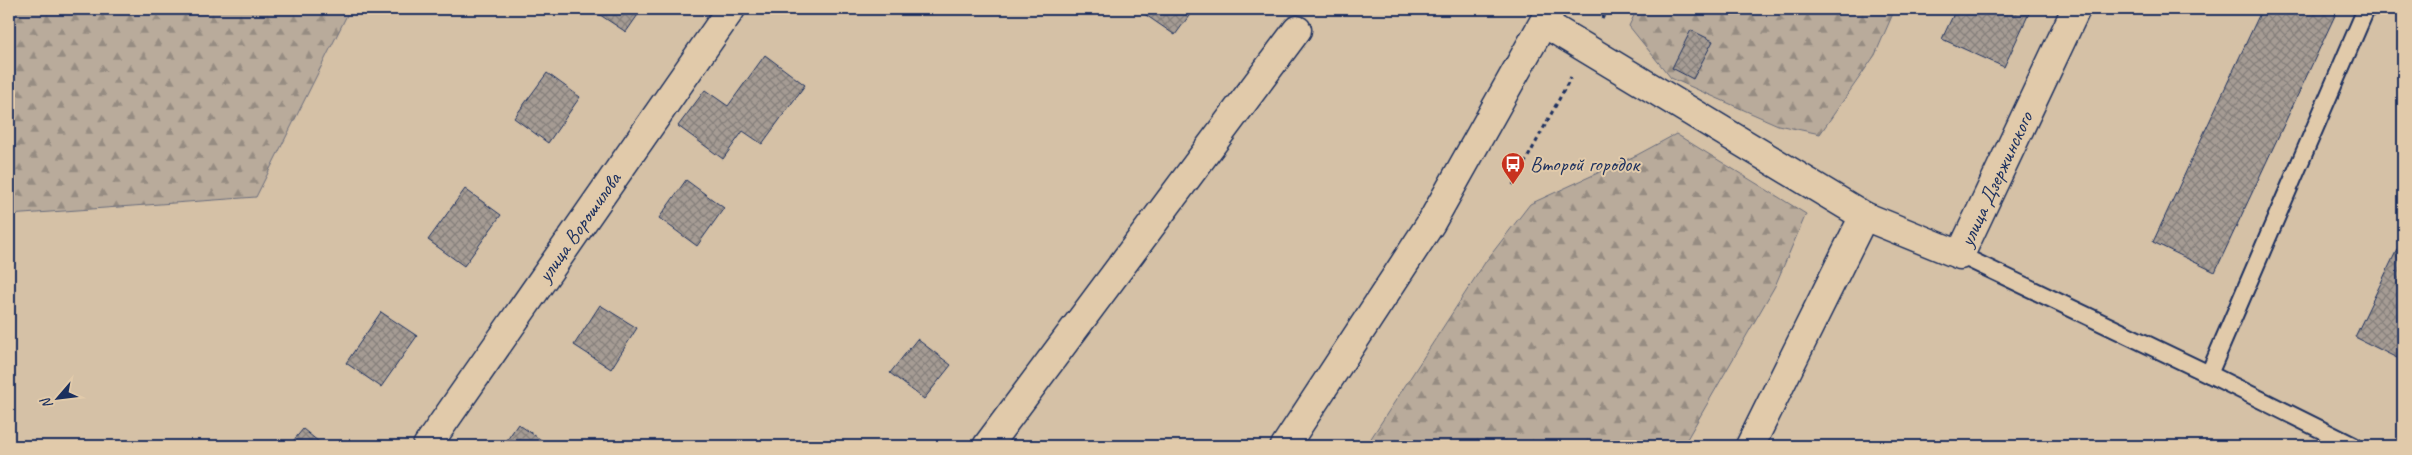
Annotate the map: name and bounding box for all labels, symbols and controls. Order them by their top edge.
street label: улица Дзержинского [1953,106,2039,252]
bus stop icon: Второй городок [1500,151,1526,185]
place label: Второй городок [1530,151,1641,177]
street label: улица Ворошилова [530,166,627,289]
north arrow [32,372,82,422]
text: N [36,394,57,412]

